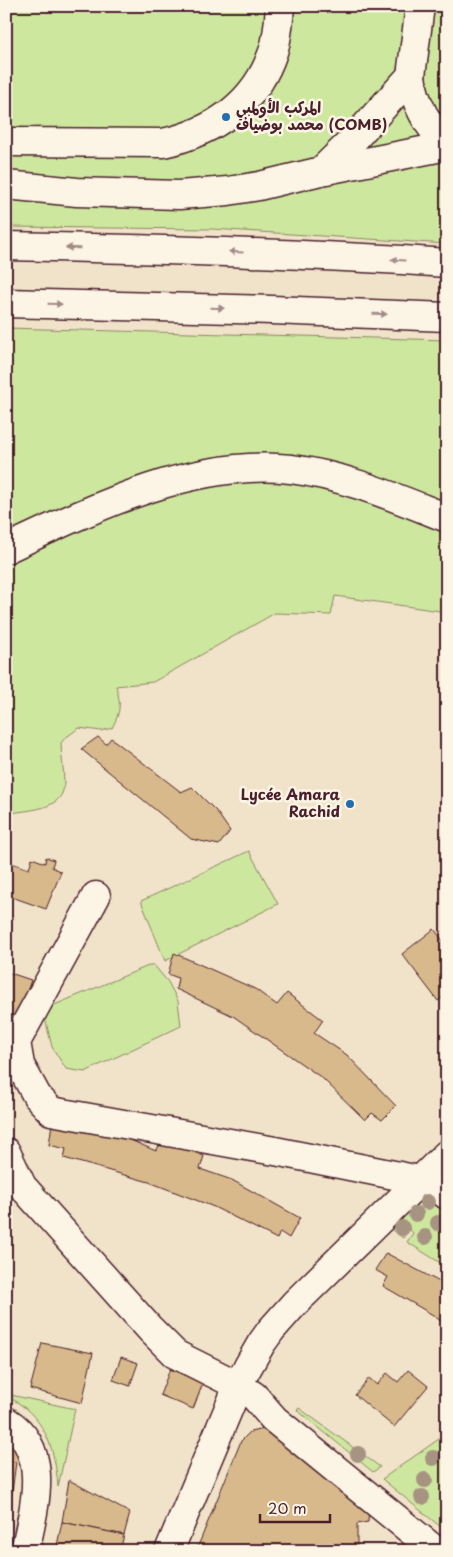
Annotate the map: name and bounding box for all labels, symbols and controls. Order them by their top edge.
place label: المركب الأولمبي محمد بوضياف (COMB) [236,95,387,135]
marker: المركب الأولمبي محمد بوضياف (COMB) [220,111,232,123]
one-way arrow [65,243,81,251]
one-way arrow [228,248,244,256]
one-way arrow [390,256,406,264]
one-way arrow [47,300,63,308]
one-way arrow [210,304,226,312]
one-way arrow [372,310,388,318]
place label: Lycée Amara Rachid [241,782,341,822]
marker: Lycée Amara Rachid [344,798,356,810]
scale bar [260,1492,330,1524]
text: 20 m [268,1496,307,1519]

